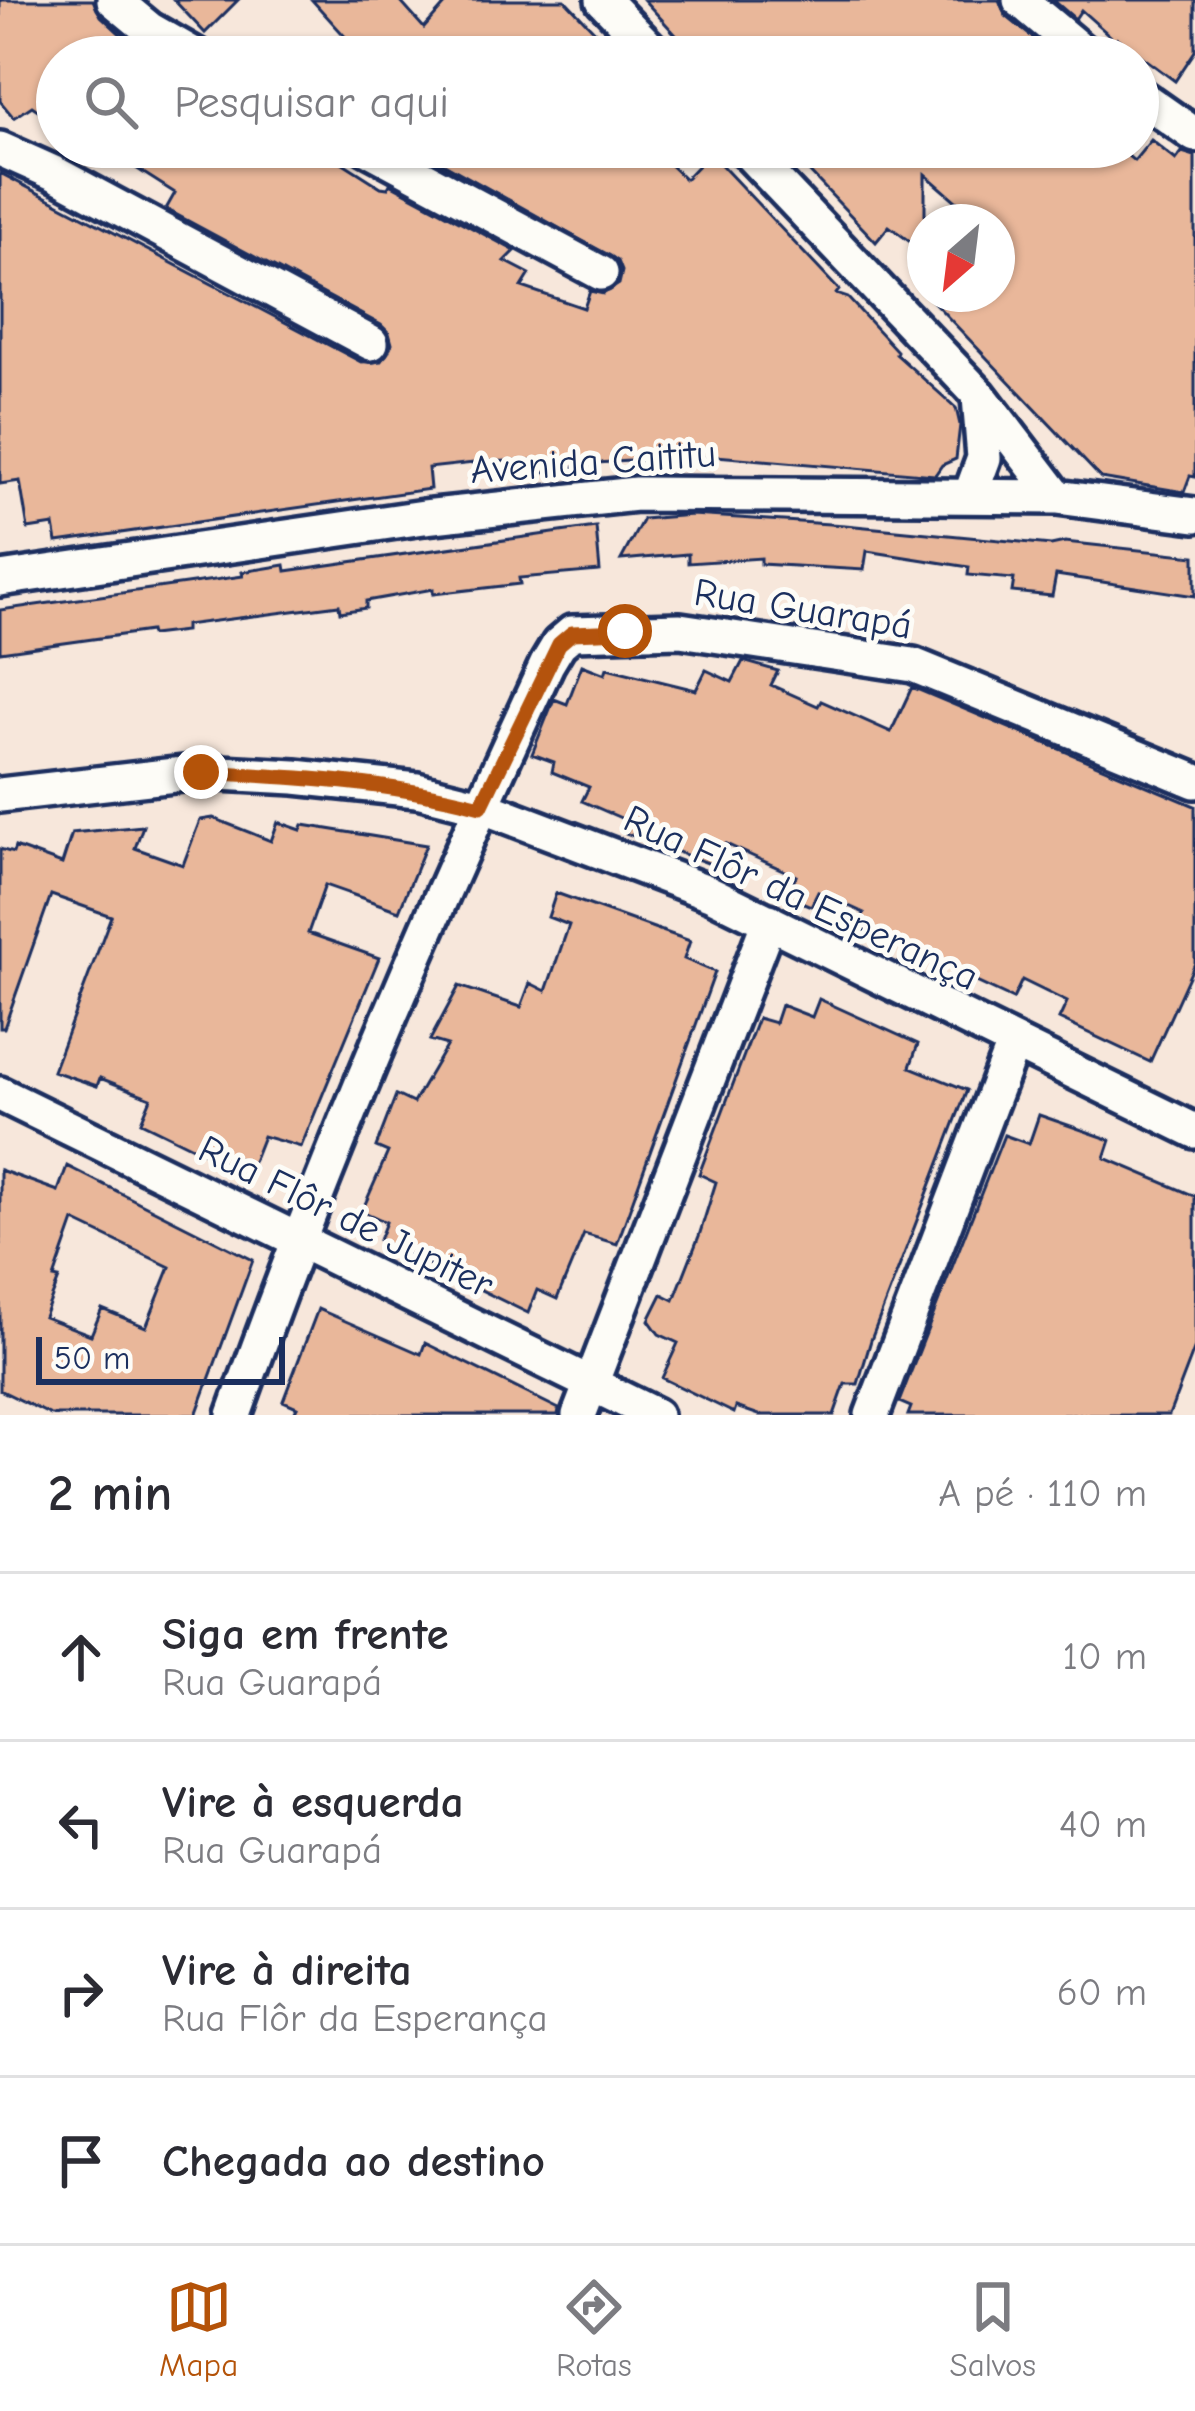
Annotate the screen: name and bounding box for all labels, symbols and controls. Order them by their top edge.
search box [36,36,1159,168]
icon: search [78,69,144,135]
text: Pesquisar aqui [174,76,449,128]
north arrow [907,204,1015,312]
street label: Avenida Caititu [469,431,717,493]
street label: Rua Guarapá [691,570,915,648]
route start [598,604,652,658]
route end [174,745,228,799]
street label: Rua Flôr da Esperança [617,796,985,1000]
street label: Rua Flôr de Jupiter [191,1126,501,1308]
scale bar [36,1331,285,1384]
text: 50 m [54,1339,130,1377]
text: 2 min [48,1464,172,1523]
text: A pé · 110 m [938,1471,1147,1516]
text: Siga em frente [162,1608,449,1660]
icon: ahead [48,1624,114,1690]
text: 10 m [1063,1634,1147,1679]
text: Rua Guarapá [162,1660,382,1705]
text: Vire à esquerda [162,1776,464,1828]
icon: left [48,1792,114,1858]
text: 40 m [1059,1802,1147,1847]
text: Rua Guarapá [162,1828,382,1873]
text: Vire à direita [162,1944,412,1996]
icon: right [48,1960,114,2026]
text: 60 m [1057,1970,1147,2015]
text: Rua Flôr da Esperança [162,1996,548,2041]
icon: arrive [48,2128,114,2194]
text: Chegada ao destino [162,2135,545,2187]
tab: Mapa [159,2274,238,2384]
tab: Rotas [556,2274,632,2384]
tab: Salvos [950,2274,1036,2384]

